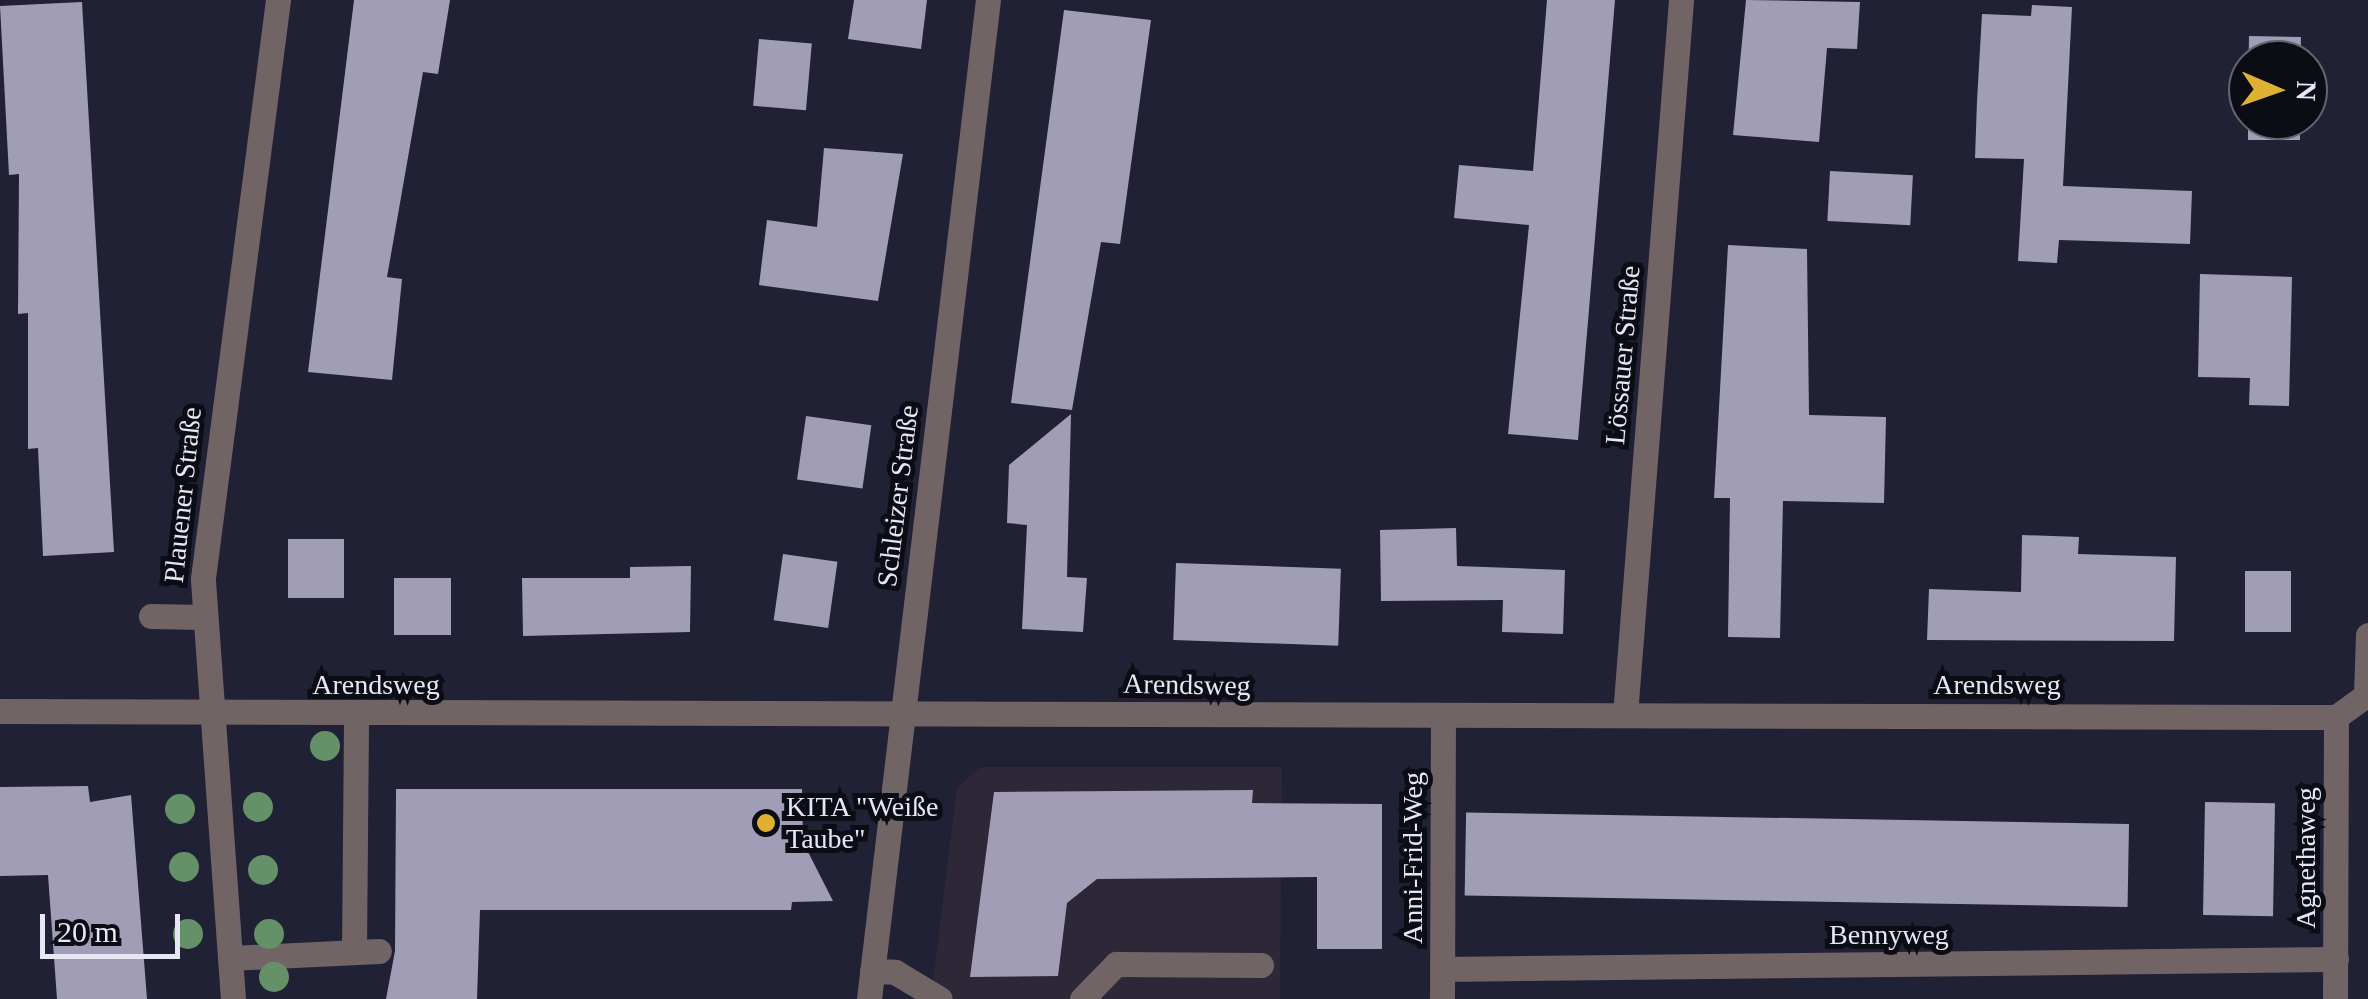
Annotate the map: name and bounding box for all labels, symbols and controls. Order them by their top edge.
north arrow [2228,40,2328,140]
text: N [2291,80,2322,102]
street label: Lössauer Straße [1598,264,1648,446]
street label: Schleizer Straße [870,403,926,589]
street label: Plauener Straße [157,405,209,585]
street label: Arendsweg [1123,667,1251,703]
street label: Arendsweg [312,668,440,702]
street label: Arendsweg [1933,668,2061,702]
street label: Anni-Frid-Weg [1396,772,1430,944]
street label: Agnethaweg [2289,787,2323,929]
place label: KITA "Weiße Taube" [786,790,940,856]
marker: KITA "Weiße Taube" [755,812,777,834]
scale bar [45,894,185,956]
text: 20 m [57,915,118,948]
street label: Bennyweg [1829,918,1949,952]

